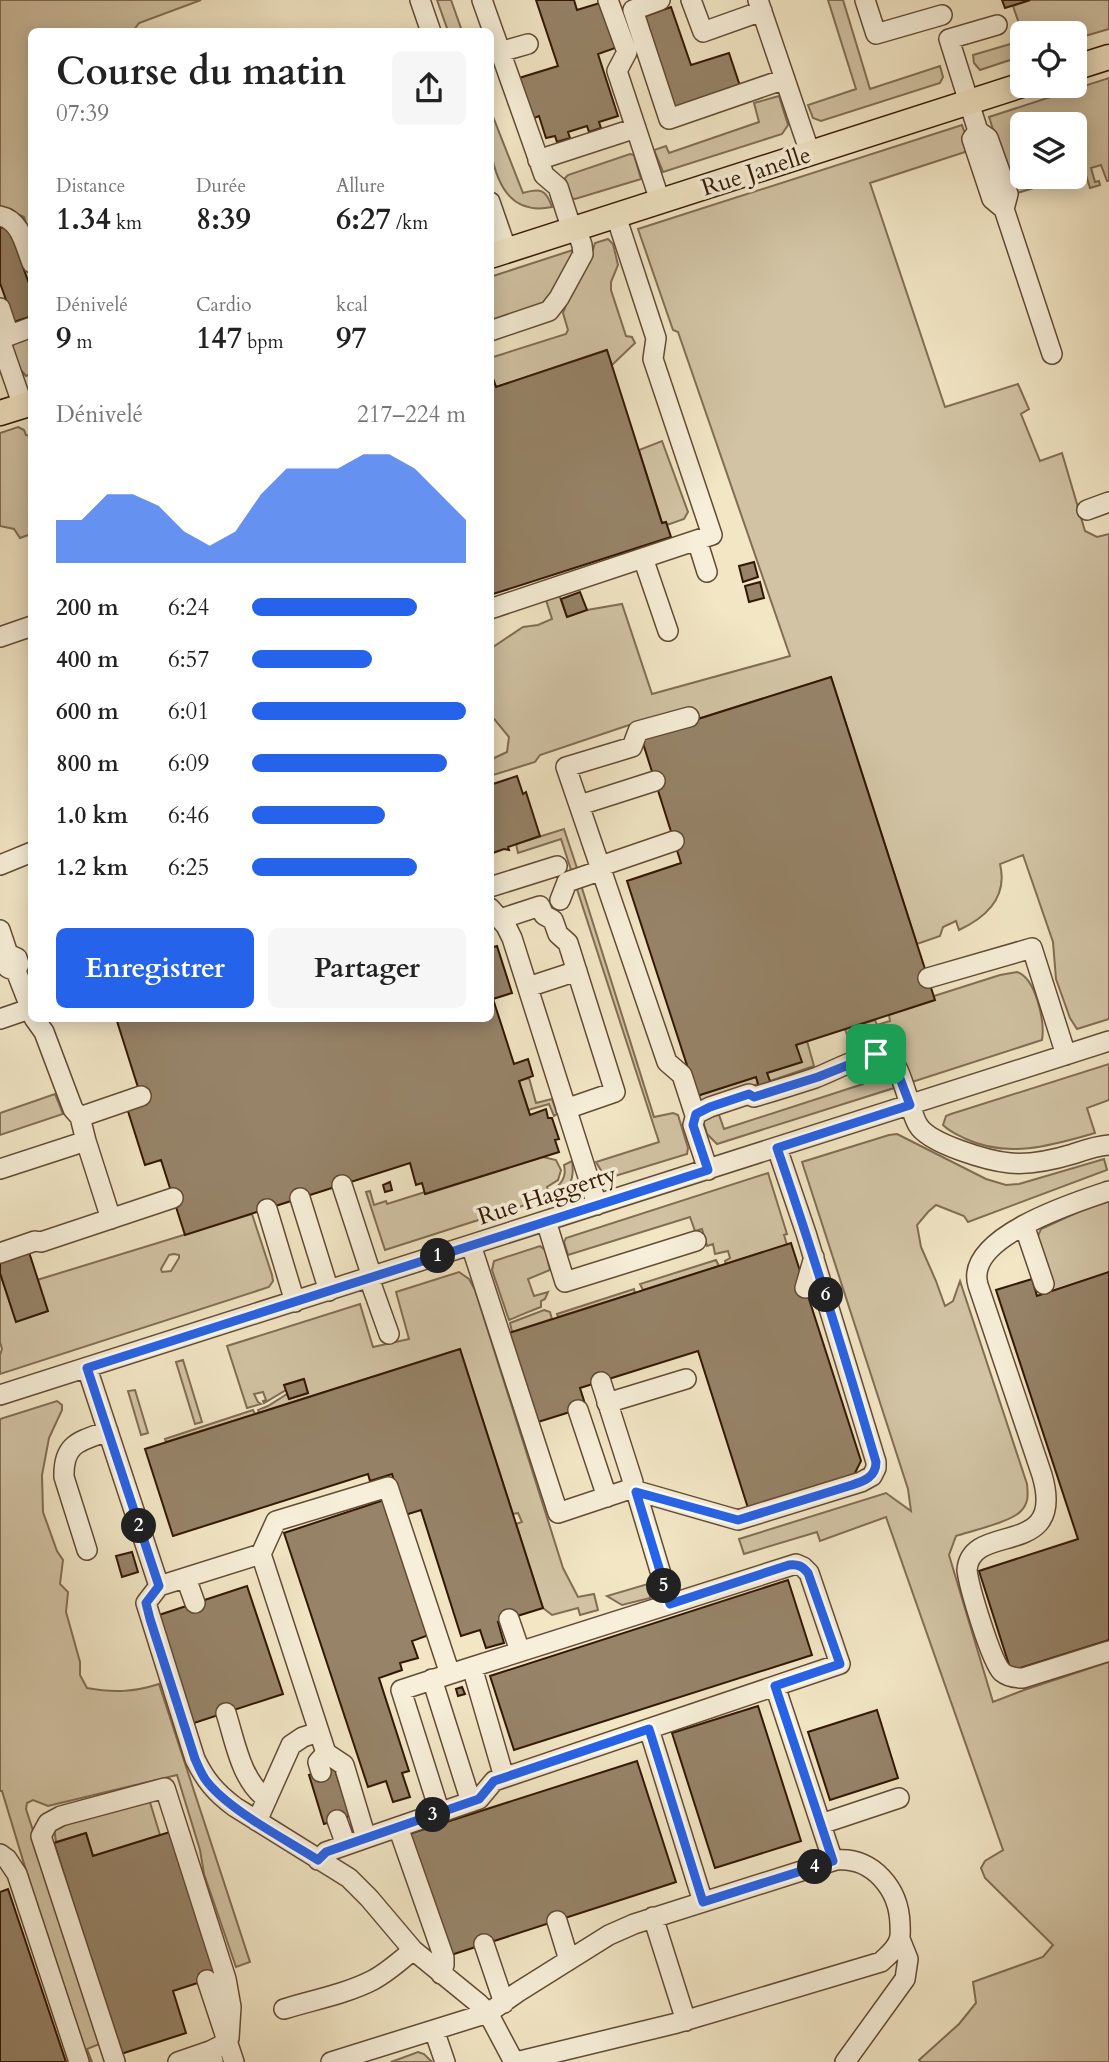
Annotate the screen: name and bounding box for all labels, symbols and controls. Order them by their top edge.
map controls [1010,21,1087,189]
button: locate [1010,21,1087,98]
text: Course du matin [56,46,346,98]
button: share [392,51,466,125]
text: 07:39 [56,98,109,129]
button: layers [1010,112,1087,189]
street label: Rue Janelle [697,138,815,205]
text: Distance [56,173,125,199]
text: Durée [196,173,246,199]
text: Allure [336,173,385,199]
text: 1.34 [56,199,111,240]
text: 8:39 [196,199,251,240]
text: 6:27 [336,199,391,240]
text: km [111,210,142,236]
text: /km [391,210,428,236]
text: Dénivelé [56,292,128,318]
text: Cardio [196,292,251,318]
text: kcal [336,292,368,318]
text: 9 [56,318,71,359]
text: 147 [196,318,242,359]
text: 97 [336,318,367,359]
text: m [71,329,93,355]
text: bpm [242,329,284,355]
text: Dénivelé [56,399,143,430]
text: 217–224 m [357,399,466,430]
text: 200 m [56,592,119,623]
text: 6:24 [168,592,209,623]
text: 400 m [56,644,119,675]
text: 6:57 [168,644,209,675]
text: 600 m [56,696,119,727]
text: 6:01 [168,696,209,727]
text: 800 m [56,748,119,779]
text: 6:09 [168,748,209,779]
text: 1.0 km [56,800,128,831]
text: 6:46 [168,800,209,831]
text: 1.2 km [56,852,128,883]
text: 6:25 [168,852,209,883]
button: Enregistrer [56,928,254,1008]
button: Partager [268,928,466,1008]
pin [846,1024,906,1084]
icon: arrive [857,1035,895,1073]
street label: Rue Haggerty [473,1157,621,1233]
pin: 1 [420,1238,456,1274]
text: 1 [433,1242,442,1268]
pin: 6 [808,1278,844,1312]
text: 6 [821,1281,830,1307]
pin: 2 [122,1508,156,1544]
text: 2 [134,1512,143,1538]
pin: 5 [646,1568,682,1604]
text: 5 [659,1572,668,1598]
pin: 3 [416,1798,450,1832]
text: 3 [428,1801,437,1827]
pin: 4 [798,1850,832,1884]
text: 4 [810,1853,819,1879]

